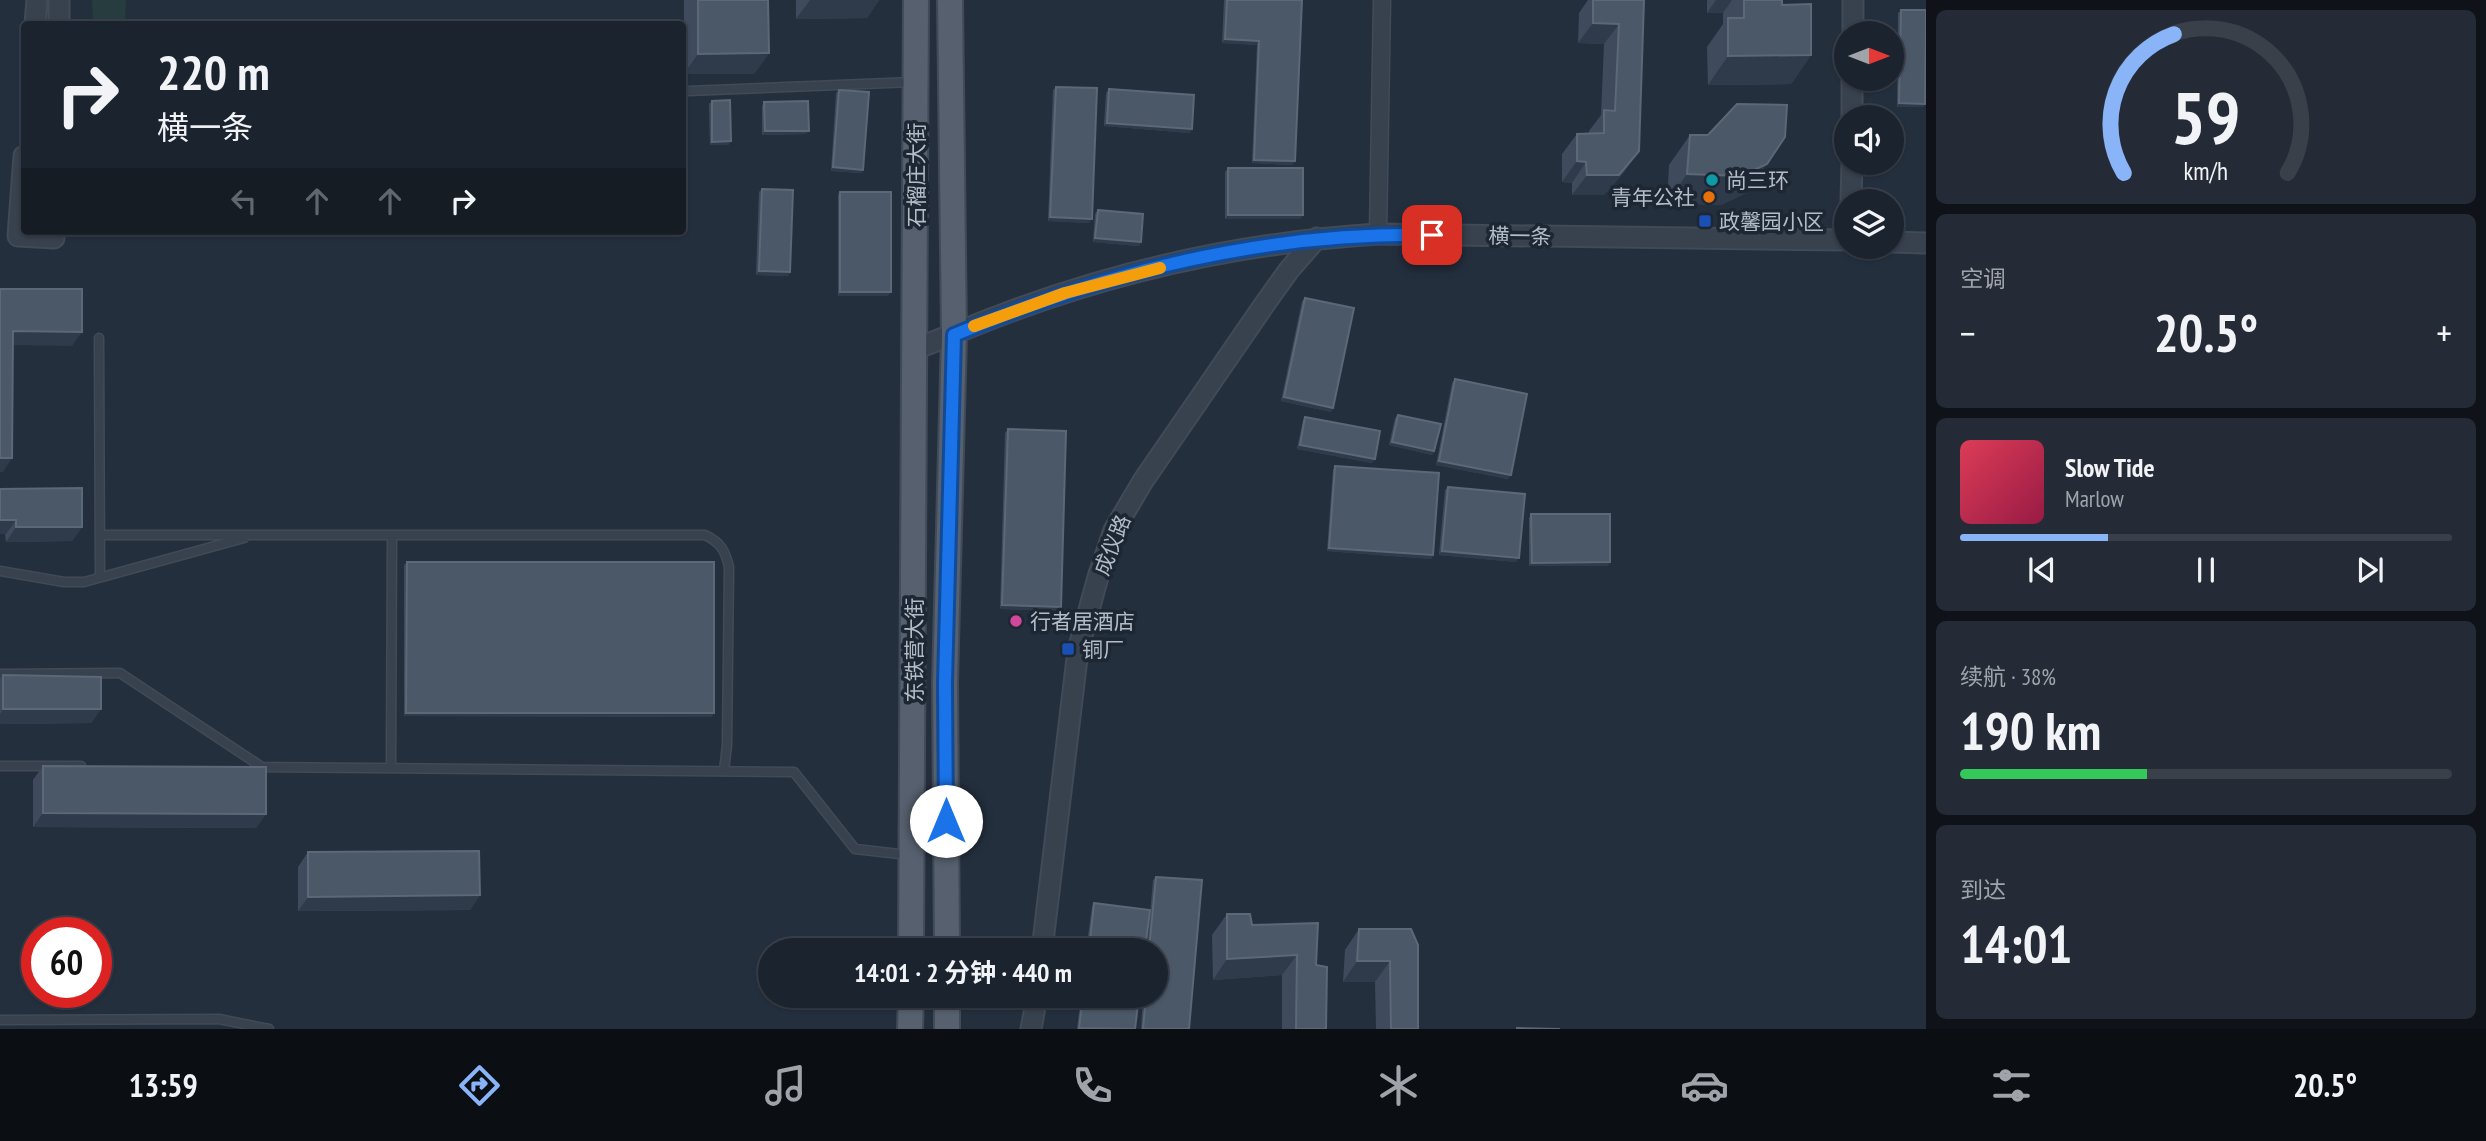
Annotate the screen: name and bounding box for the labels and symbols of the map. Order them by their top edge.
north arrow [1834,21,1904,91]
street label: 石榴庄大街 [903,123,930,228]
place label: 尚三环 [1726,167,1789,194]
marker: 尚三环 [1704,172,1720,188]
place label: 青年公社 [1611,184,1695,211]
marker: 青年公社 [1701,189,1717,205]
pin [1402,205,1462,265]
place label: 政馨园小区 [1719,208,1824,235]
marker: 政馨园小区 [1697,213,1713,229]
street label: 横一条 [1488,222,1552,250]
street label: 成仪路 [1088,511,1136,579]
street label: 东铁营大街 [901,598,928,703]
place label: 行者居酒店 [1030,608,1135,635]
marker: 行者居酒店 [1008,613,1024,629]
place label: 铜厂 [1082,636,1124,663]
marker: 铜厂 [1060,641,1076,657]
position arrow [909,784,983,858]
speed limit sign: 60 [21,917,112,1008]

